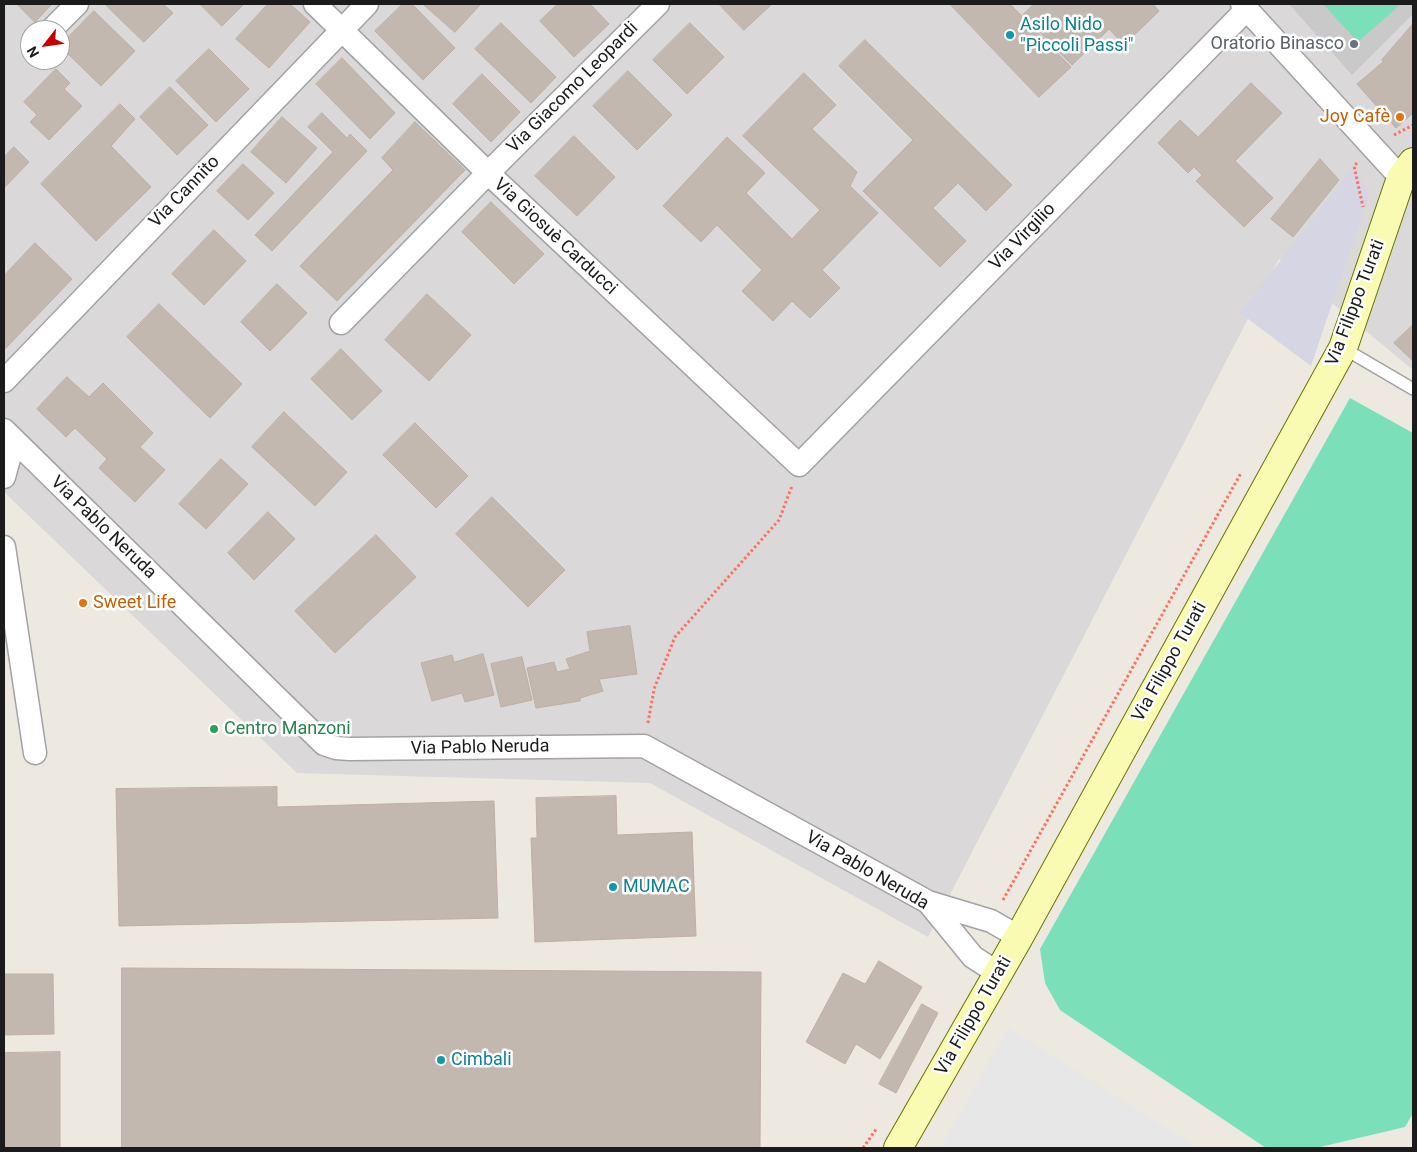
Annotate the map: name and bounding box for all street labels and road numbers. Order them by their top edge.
street label: Via Giacomo Leopardi [503,18,643,158]
street label: Via Cannito [145,151,225,233]
street label: Via Giosuè Carducci [489,174,621,300]
street label: Via Virgilio [986,199,1060,275]
street label: Via Filippo Turati [1322,237,1390,369]
street label: Via Pablo Neruda [46,472,160,584]
street label: Via Filippo Turati [1128,598,1212,726]
street label: Via Pablo Neruda [410,736,550,760]
street label: Via Pablo Neruda [802,827,932,915]
street label: Via Filippo Turati [931,953,1017,1079]

